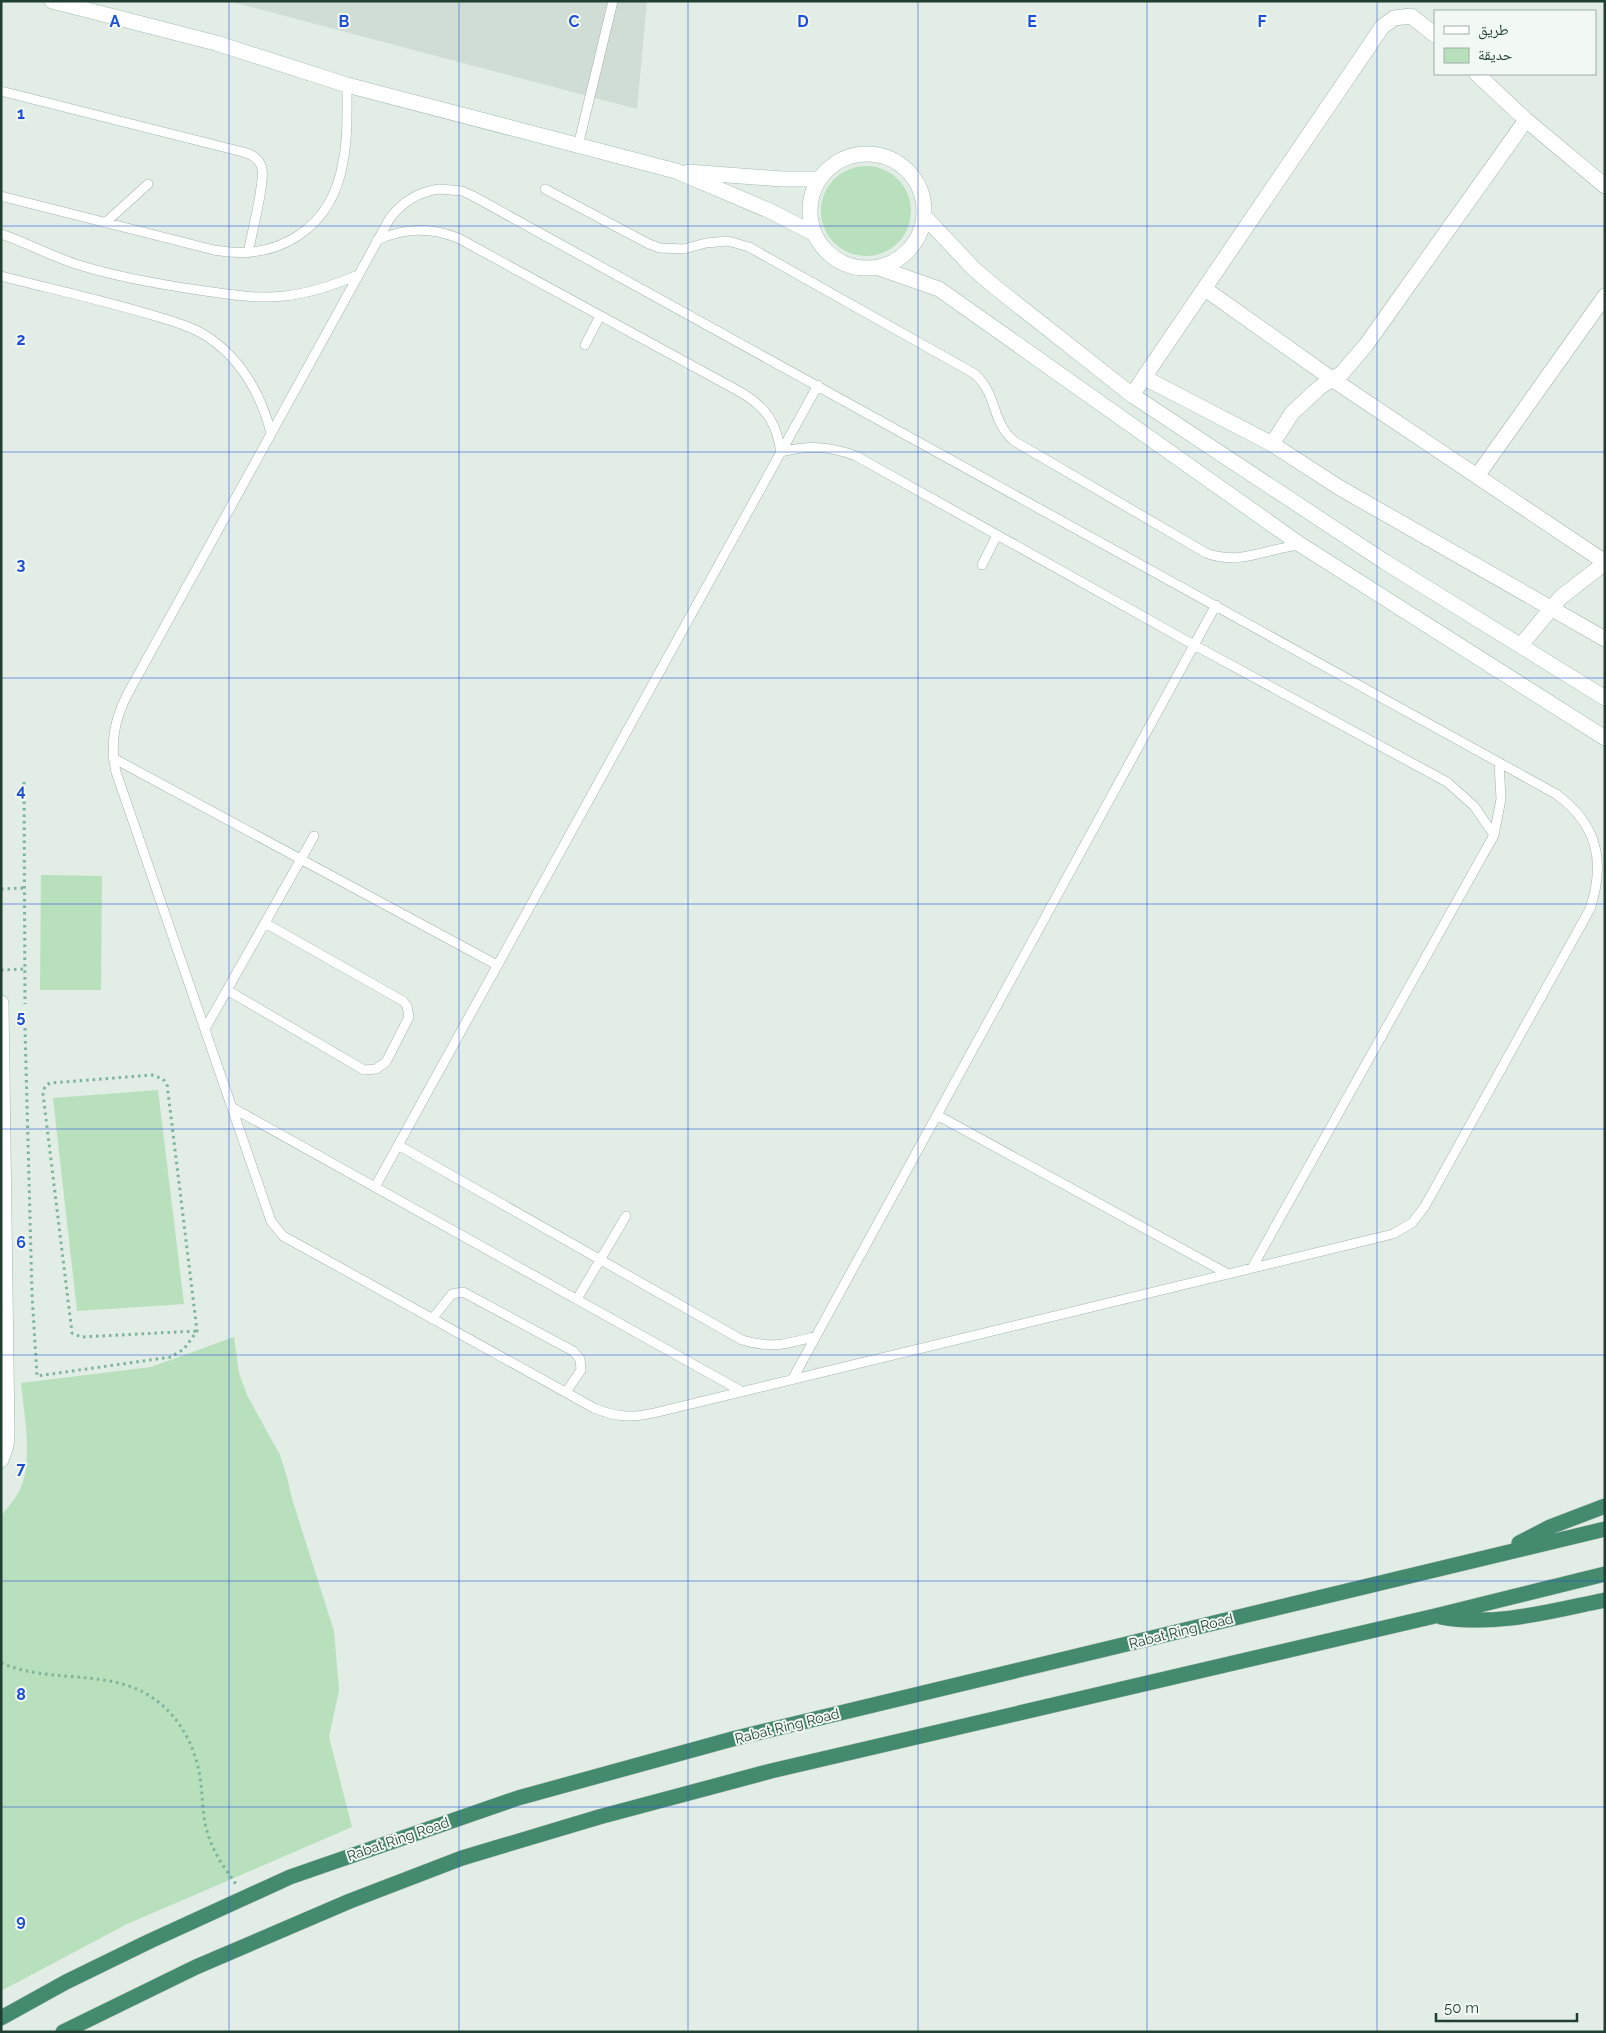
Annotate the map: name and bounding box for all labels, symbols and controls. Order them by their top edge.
legend [1434,10,1596,75]
text: A [110,12,121,31]
text: B [339,12,350,31]
text: C [569,12,580,31]
text: D [797,12,809,31]
text: E [1027,12,1037,31]
text: F [1257,12,1267,31]
text: طريق [1478,21,1509,40]
text: حديقة [1478,46,1513,64]
text: 1 [17,104,25,123]
text: 2 [16,330,26,349]
text: 3 [17,555,26,574]
text: 4 [16,781,26,800]
text: 5 [17,1007,26,1026]
text: 6 [16,1233,26,1252]
text: 7 [17,1459,26,1478]
street label: Rabat Ring Road [1127,1610,1235,1652]
text: 8 [16,1685,26,1704]
street label: Rabat Ring Road [733,1705,841,1747]
street label: Rabat Ring Road [345,1814,451,1864]
text: 9 [16,1911,26,1930]
scale bar [1436,1990,1577,2022]
text: 50 m [1444,1999,1479,2017]

